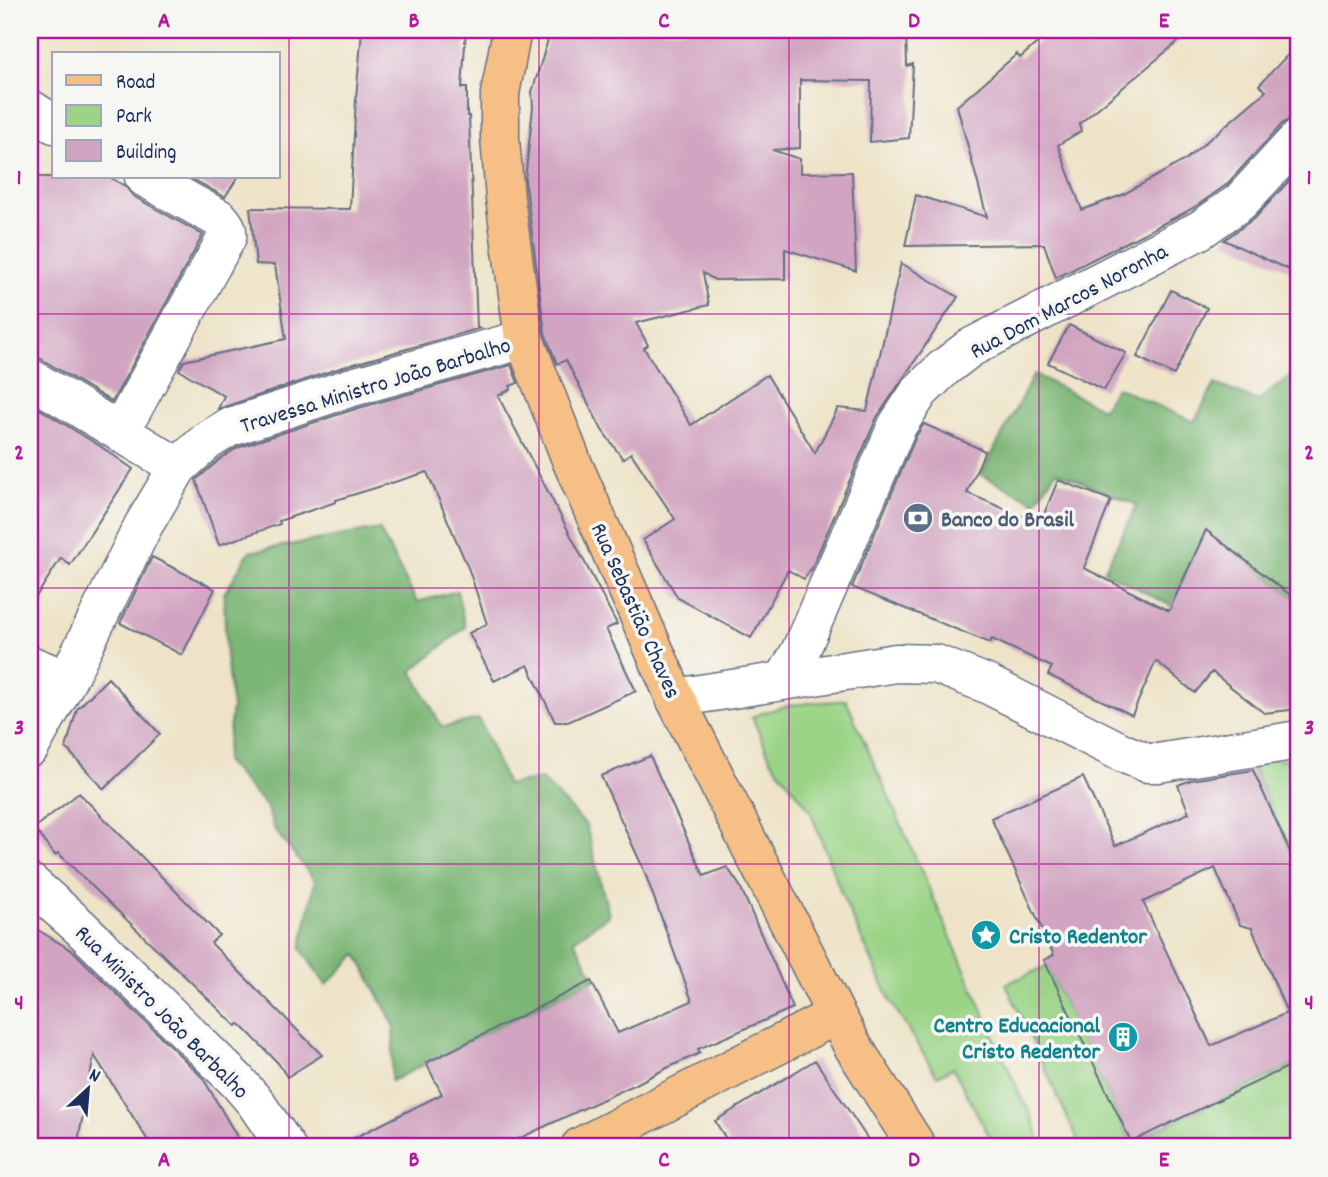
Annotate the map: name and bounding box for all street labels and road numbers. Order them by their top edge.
street label: Rua Dom Marcos Noronha [965,236,1176,369]
street label: Travessa Ministro João Barbalho [237,330,515,444]
street label: Rua Sebastião Chaves [580,518,687,705]
street label: Rua Ministro João Barbalho [66,919,255,1108]

